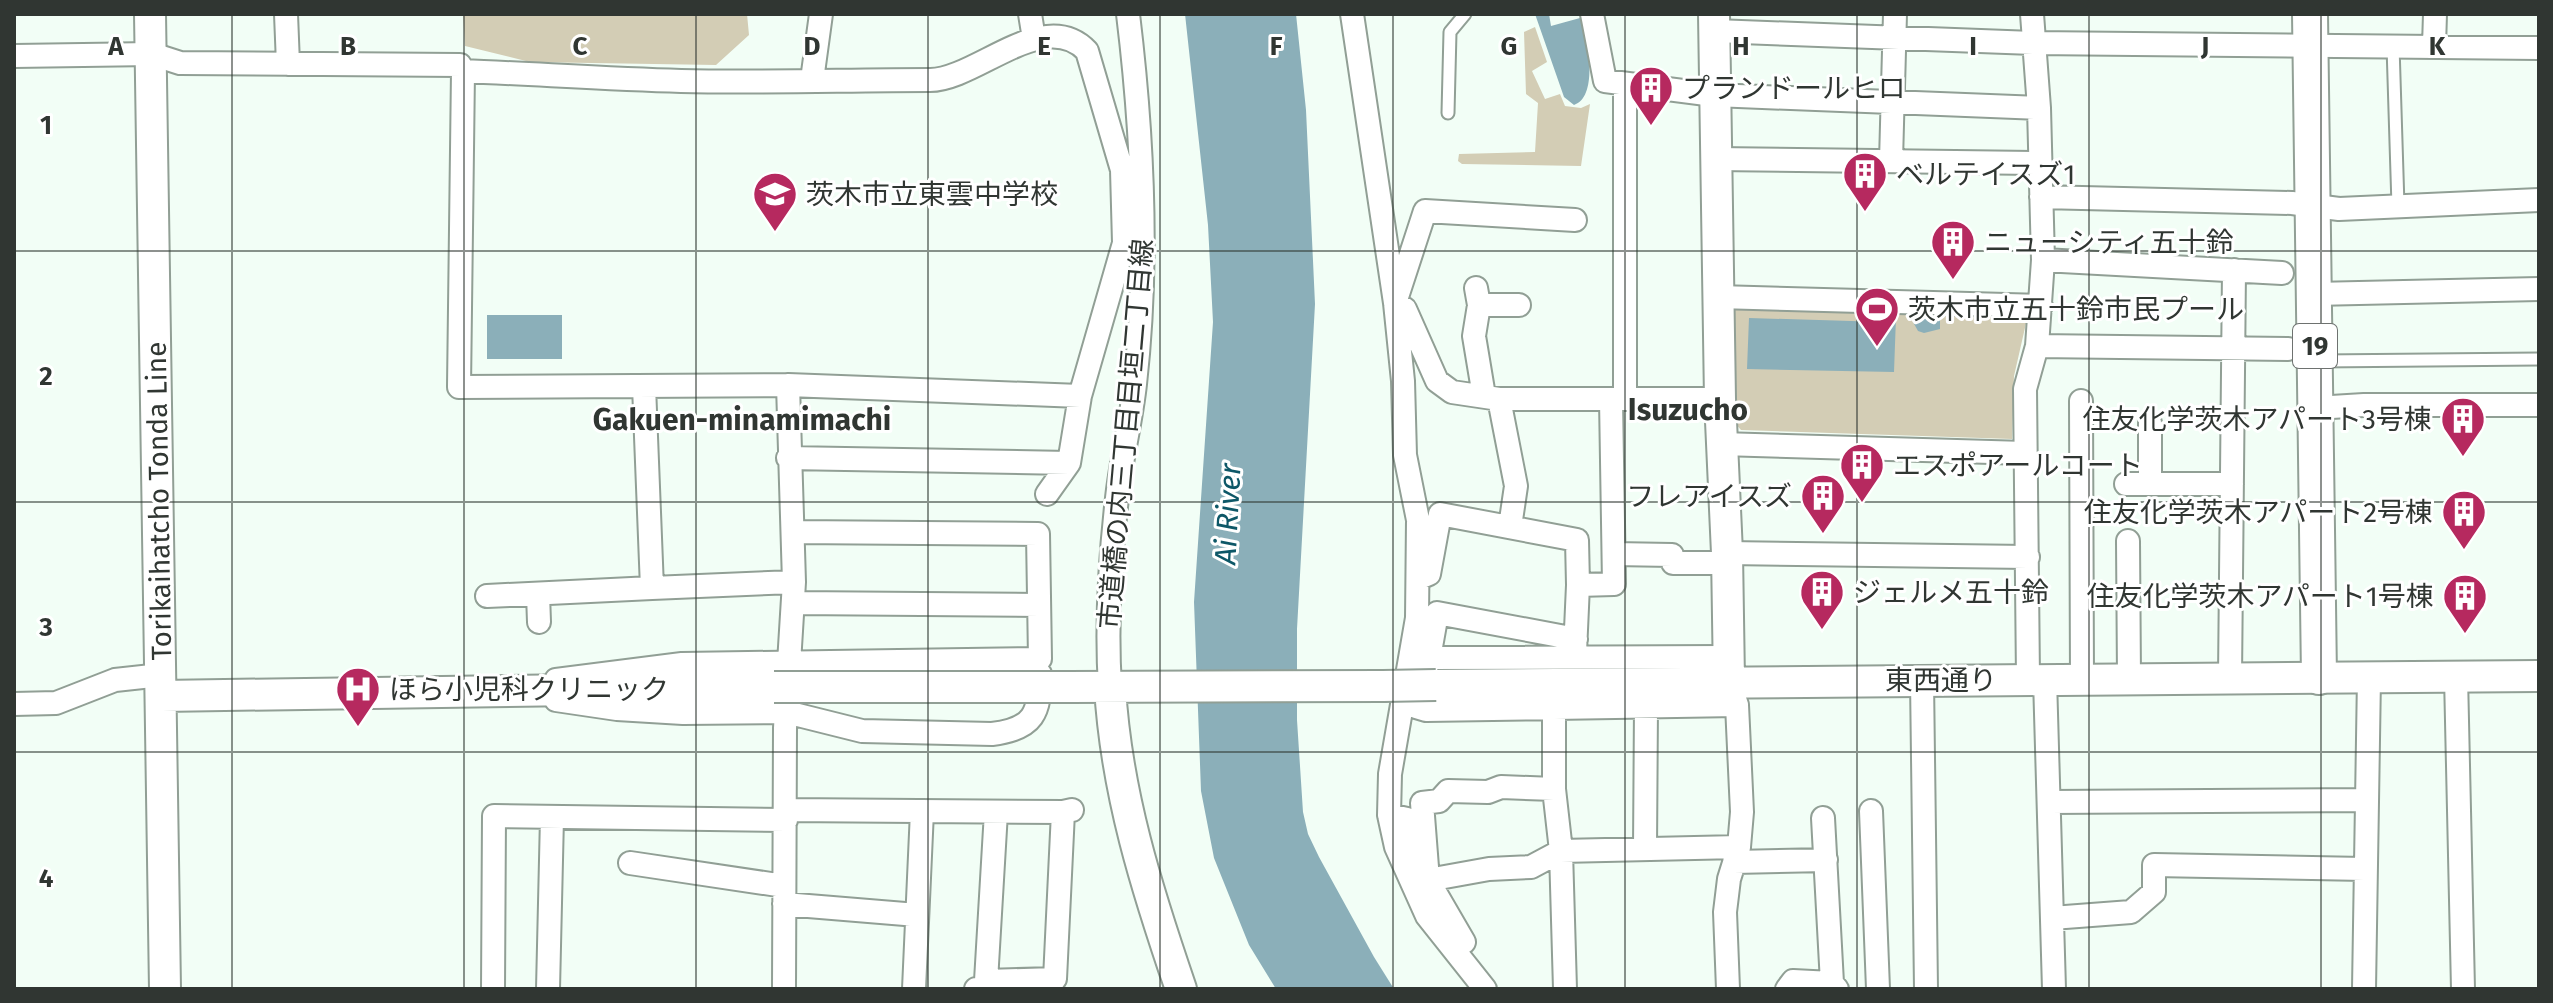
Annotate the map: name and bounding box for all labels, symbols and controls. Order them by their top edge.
text: A [107,31,124,62]
text: B [340,31,356,62]
text: C [573,31,588,62]
text: D [804,31,821,62]
text: E [1037,31,1051,62]
text: F [1270,31,1283,62]
text: G [1501,31,1517,62]
text: H [1732,31,1750,62]
text: I [1969,31,1977,62]
text: J [2200,31,2209,62]
text: K [2429,31,2446,62]
building icon: プランドールヒロ [1627,64,1675,127]
place label: プランドールヒロ [1682,72,1906,105]
text: 1 [40,110,52,141]
building icon: ベルテイスズ1 [1841,150,1889,213]
place label: ベルテイスズ1 [1896,158,2075,191]
school or university icon: 茨木市立東雲中学校 [751,170,799,233]
place label: 茨木市立東雲中学校 [806,178,1058,211]
building icon: ニューシティ五十鈴 [1929,218,1977,281]
place label: ニューシティ五十鈴 [1984,226,2234,259]
street label: 市道橋の内三丁目目垣二丁目線 [1092,237,1160,631]
sports icon: 茨木市立五十鈴市民プール [1853,285,1901,348]
place label: 茨木市立五十鈴市民プール [1908,293,2244,326]
road number: 19 [2293,324,2337,368]
street label: Torikaihatcho Tonda Line [140,341,178,661]
text: 2 [39,361,53,392]
district label: Isuzucho [1628,392,1748,428]
building icon: 住友化学茨木アパート3号棟 [2439,395,2487,458]
district label: Gakuen-minamimachi [593,402,891,438]
place label: 住友化学茨木アパート3号棟 [2083,403,2432,436]
building icon: エスポアールコート [1838,441,1886,504]
place label: エスポアールコート [1893,449,2143,482]
water label: Ai River [1207,461,1249,566]
building icon: フレアイスズ [1799,472,1847,535]
place label: フレアイスズ [1626,480,1792,513]
building icon: 住友化学茨木アパート2号棟 [2440,488,2488,551]
place label: 住友化学茨木アパート2号棟 [2084,496,2433,529]
building icon: ジェルメ五十鈴 [1798,568,1846,631]
building icon: 住友化学茨木アパート1号棟 [2441,572,2489,635]
place label: ジェルメ五十鈴 [1853,576,2049,609]
place label: 住友化学茨木アパート1号棟 [2086,580,2434,613]
text: 3 [38,612,53,643]
street label: 東西通り [1885,664,1997,697]
hospital icon: ほら小児科クリニック [334,665,382,728]
place label: ほら小児科クリニック [389,673,669,706]
text: 4 [39,863,54,894]

